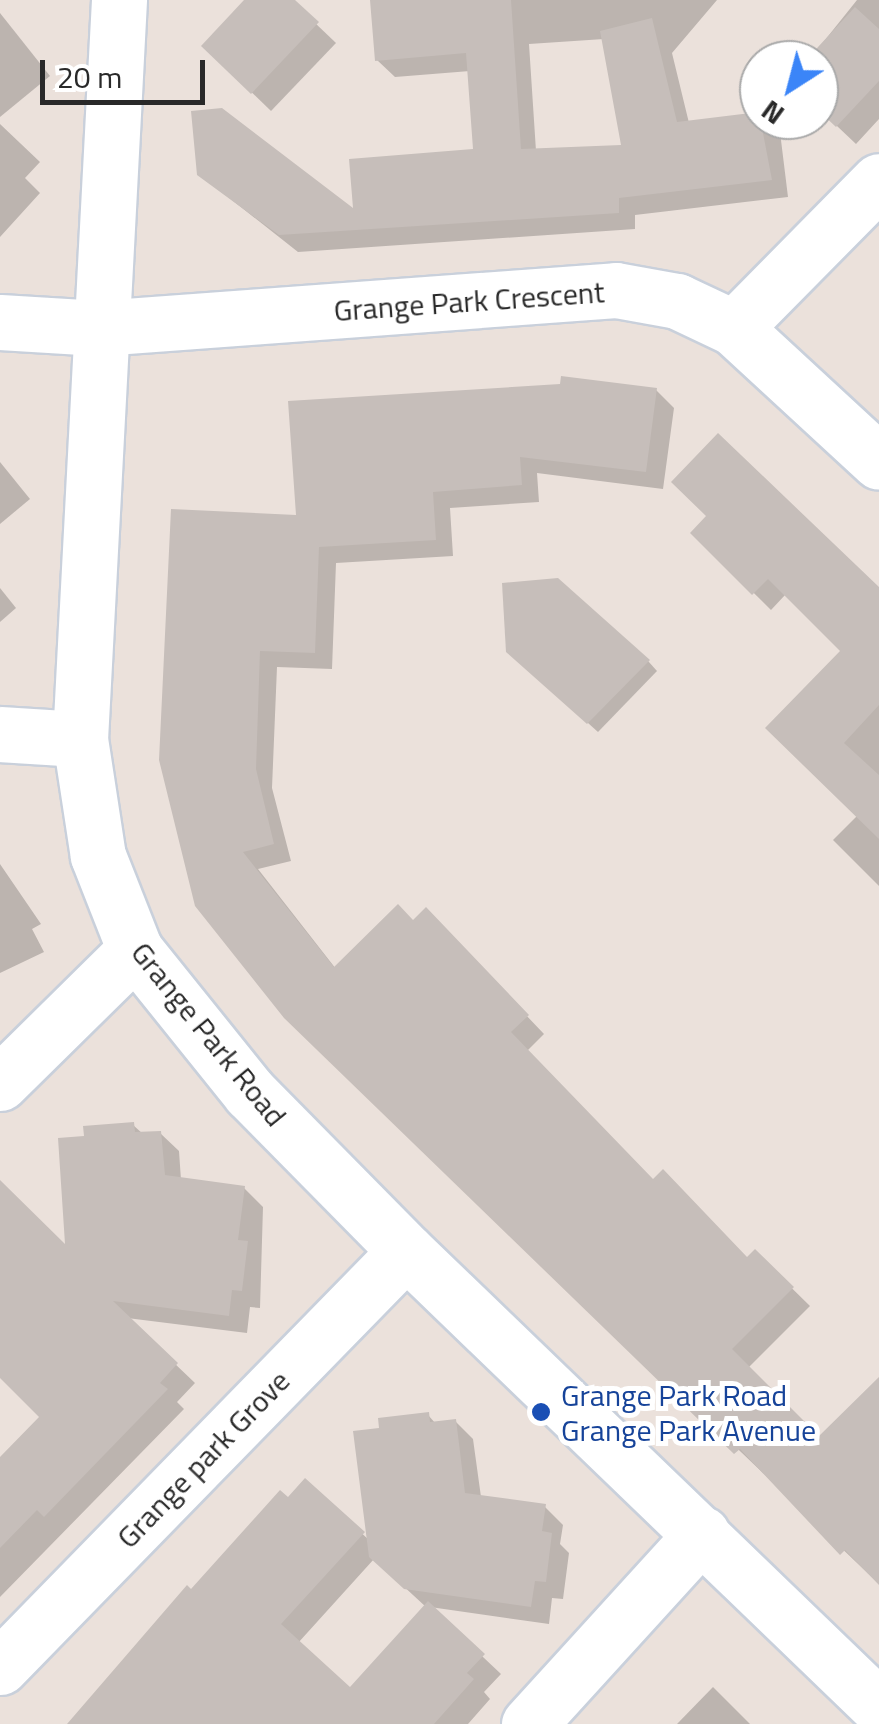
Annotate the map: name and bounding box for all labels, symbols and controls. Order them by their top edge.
scale bar [45,40,210,102]
north arrow [739,40,839,140]
text: 20 m [57,54,122,100]
text: N [752,90,793,136]
street label: Grange Park Crescent [332,274,606,328]
street label: Grange Park Road [124,935,294,1133]
street label: Grange park Grove [109,1363,297,1555]
place label: Grange Park Road Grange Park Avenue [561,1377,816,1448]
marker: Grange Park Road Grange Park Avenue [530,1401,552,1423]

